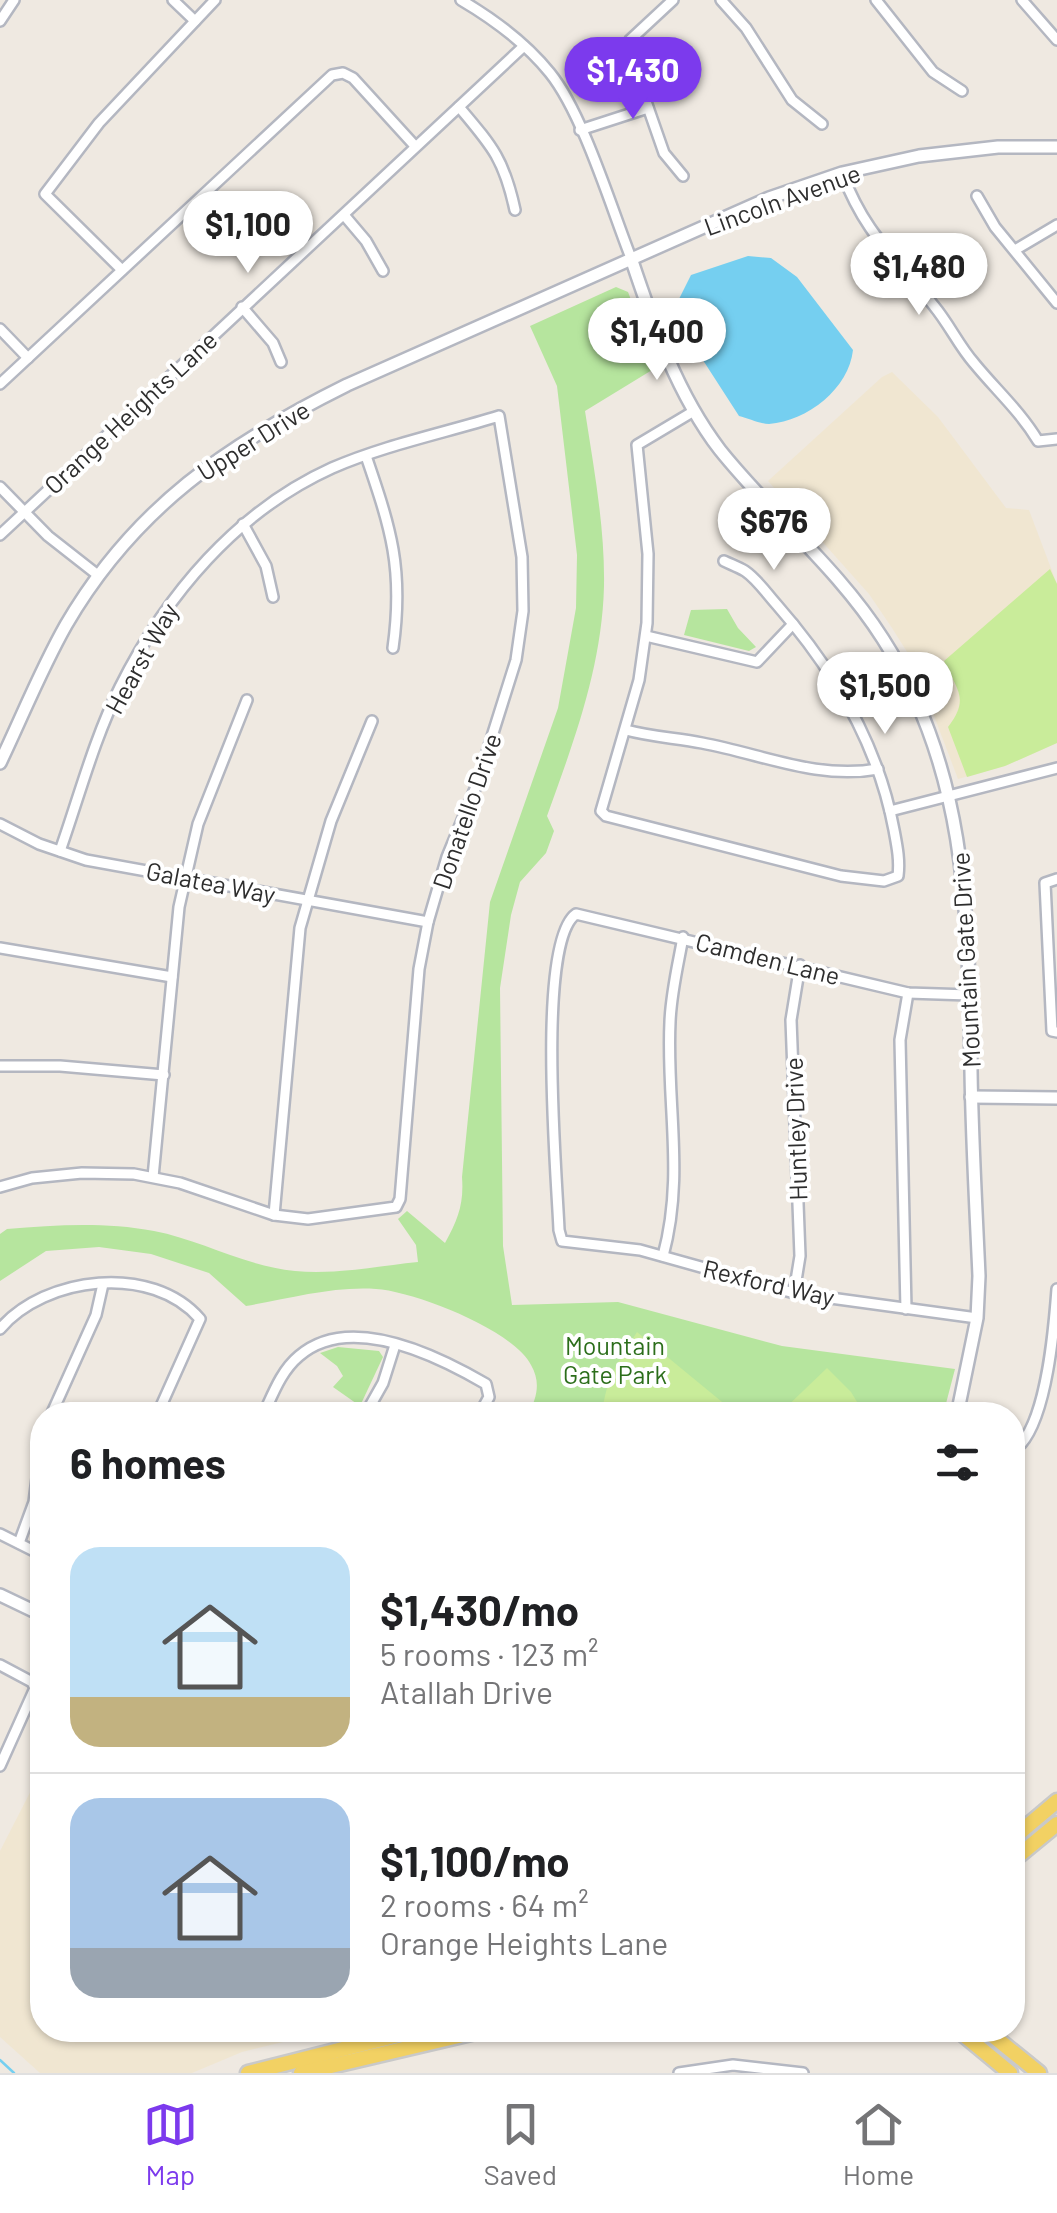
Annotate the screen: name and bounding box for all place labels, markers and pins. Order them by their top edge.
pin: $1,430 [552,37,714,122]
pin: $1,100 [167,191,329,276]
pin: $1,480 [838,233,1000,318]
pin: $1,400 [576,298,738,383]
pin: $676 [715,488,833,573]
pin: $1,500 [804,652,966,737]

